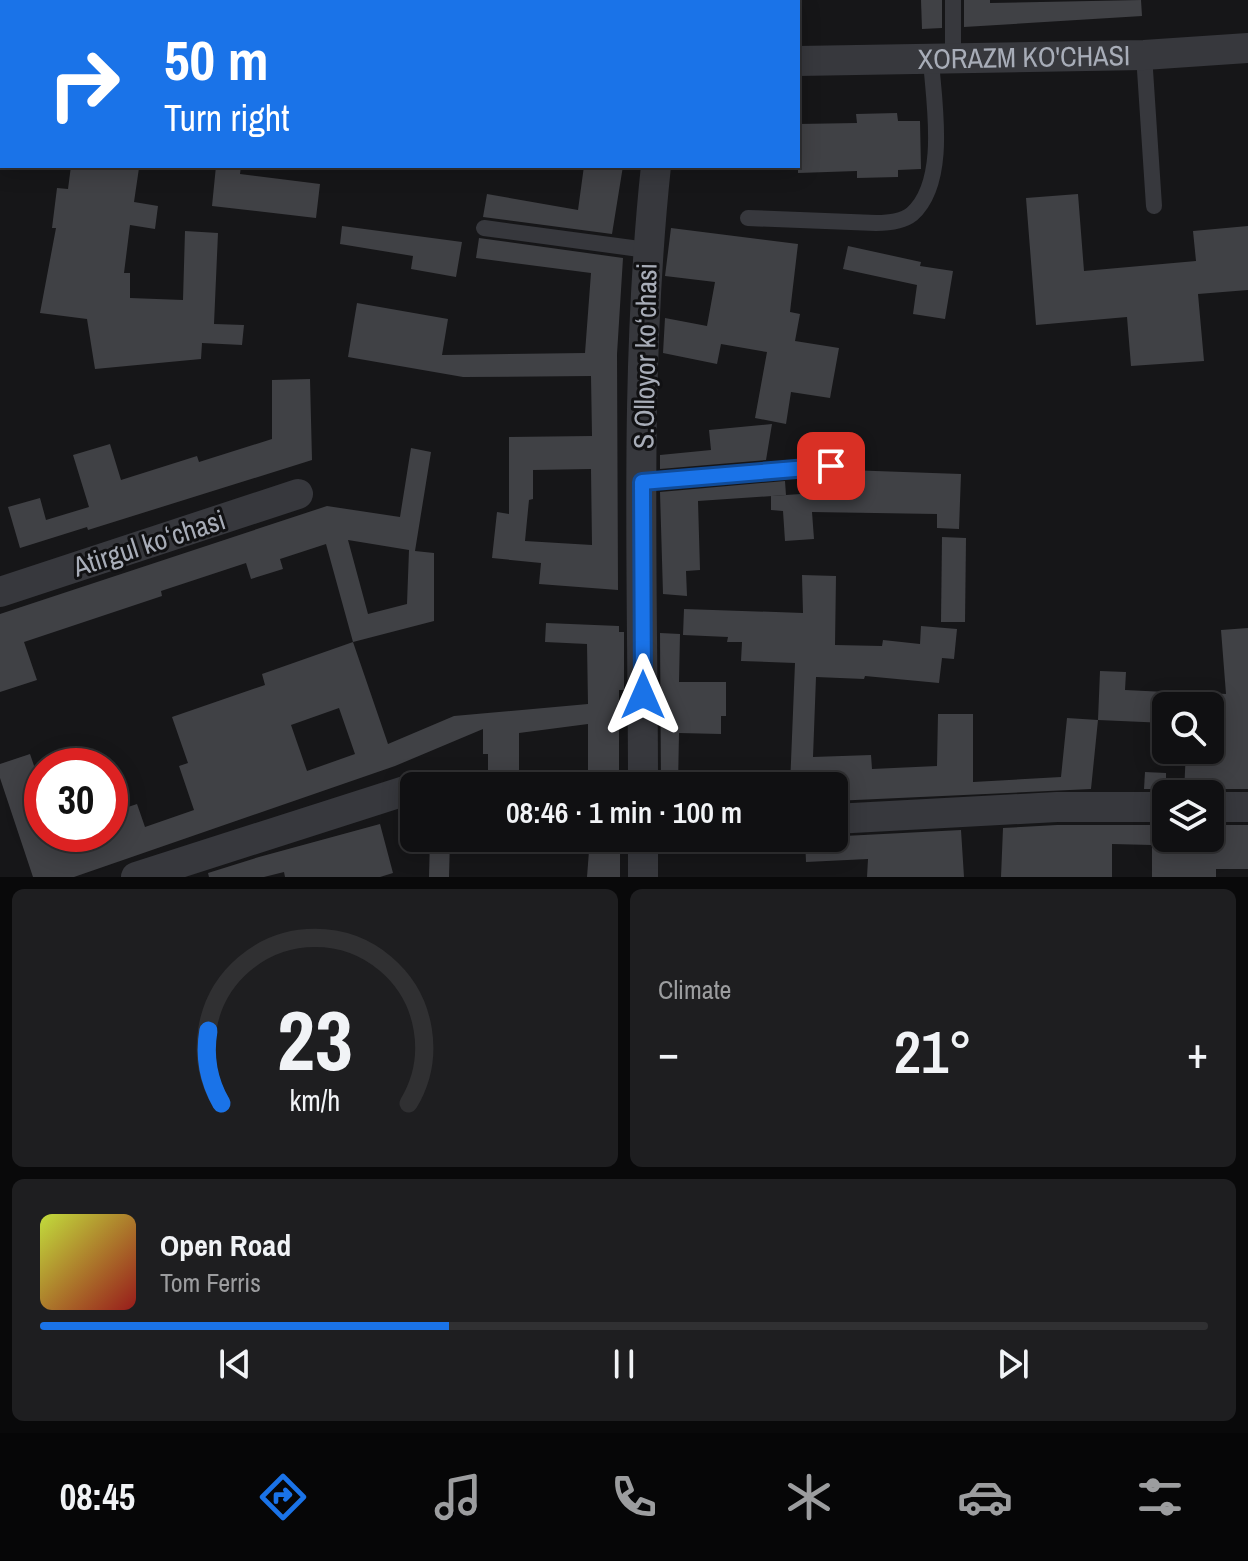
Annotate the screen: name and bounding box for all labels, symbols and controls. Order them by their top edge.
text: 50 m [164,22,269,97]
icon: right [32,32,136,136]
street label: XORAZM KO'CHASI [917,36,1131,78]
text: Turn right [164,94,289,142]
street label: S.Olloyor koʻchasi [624,263,666,449]
pin [797,432,865,500]
icon: arrive [809,444,853,488]
street label: Atirgul koʻchasi [67,501,230,586]
position arrow [601,653,685,737]
map controls [1152,692,1224,852]
button: search [1152,692,1224,764]
speed limit sign: 30 [24,748,128,852]
button: layers [1152,780,1224,852]
text: 08:46 · 1 min · 100 m [506,792,742,832]
text: Climate [658,972,731,1007]
text: 23 [277,984,353,1096]
text: 21° [894,1011,972,1092]
text: − [658,1022,679,1082]
text: + [1187,1022,1208,1082]
text: km/h [290,1081,340,1120]
text: Open Road [160,1225,291,1265]
text: Tom Ferris [160,1265,261,1300]
icon: previous [213,1342,257,1386]
icon: pause [602,1342,646,1386]
icon: next [991,1342,1035,1386]
icon: directions [255,1469,311,1525]
icon: music [430,1469,486,1525]
icon: phone [606,1469,662,1525]
icon: climate [781,1469,837,1525]
icon: car [957,1469,1013,1525]
icon: filters [1132,1469,1188,1525]
text: 08:45 [60,1473,135,1521]

